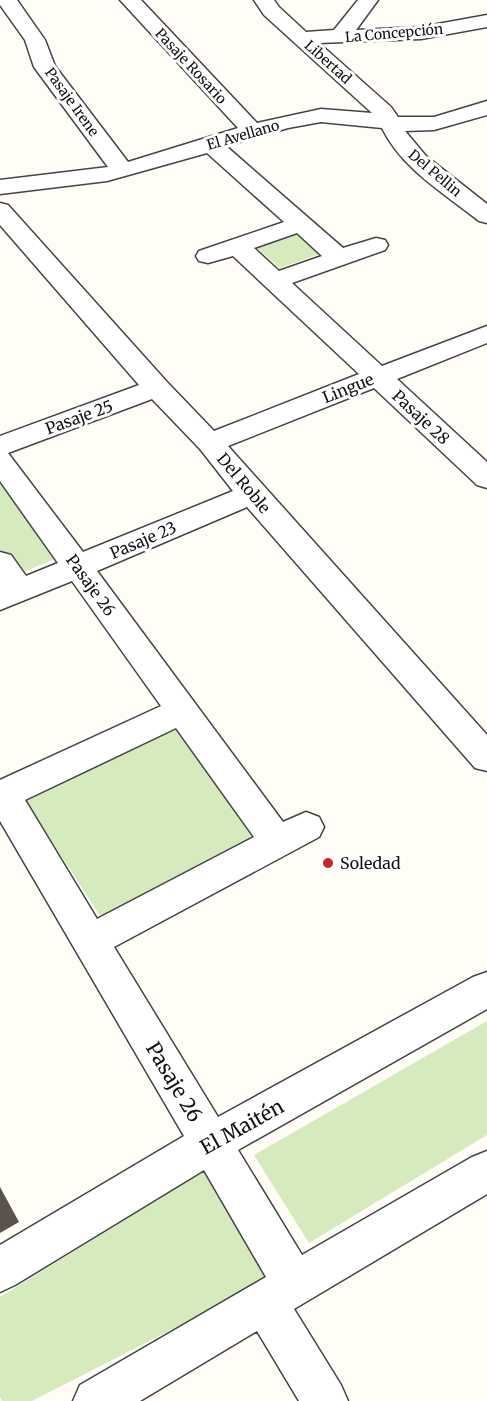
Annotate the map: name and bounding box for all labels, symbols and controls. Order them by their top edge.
street label: La Concepción [344,20,444,46]
street label: Pasaje Rosario [151,24,231,108]
street label: Libertad [301,36,356,88]
street label: Pasaje Irene [41,64,103,140]
street label: El Avellano [205,116,281,154]
street label: Del Pellin [405,145,465,201]
street label: Lingue [319,369,377,407]
street label: Pasaje 28 [388,385,454,449]
street label: Pasaje 25 [42,396,116,438]
street label: Del Roble [213,449,275,517]
street label: Pasaje 23 [107,517,179,563]
street label: Pasaje 26 [62,550,120,620]
place label: Soledad [340,853,401,873]
marker: Soledad [321,856,335,870]
street label: Pasaje 26 [141,1037,208,1126]
street label: El Maitén [196,1093,288,1160]

